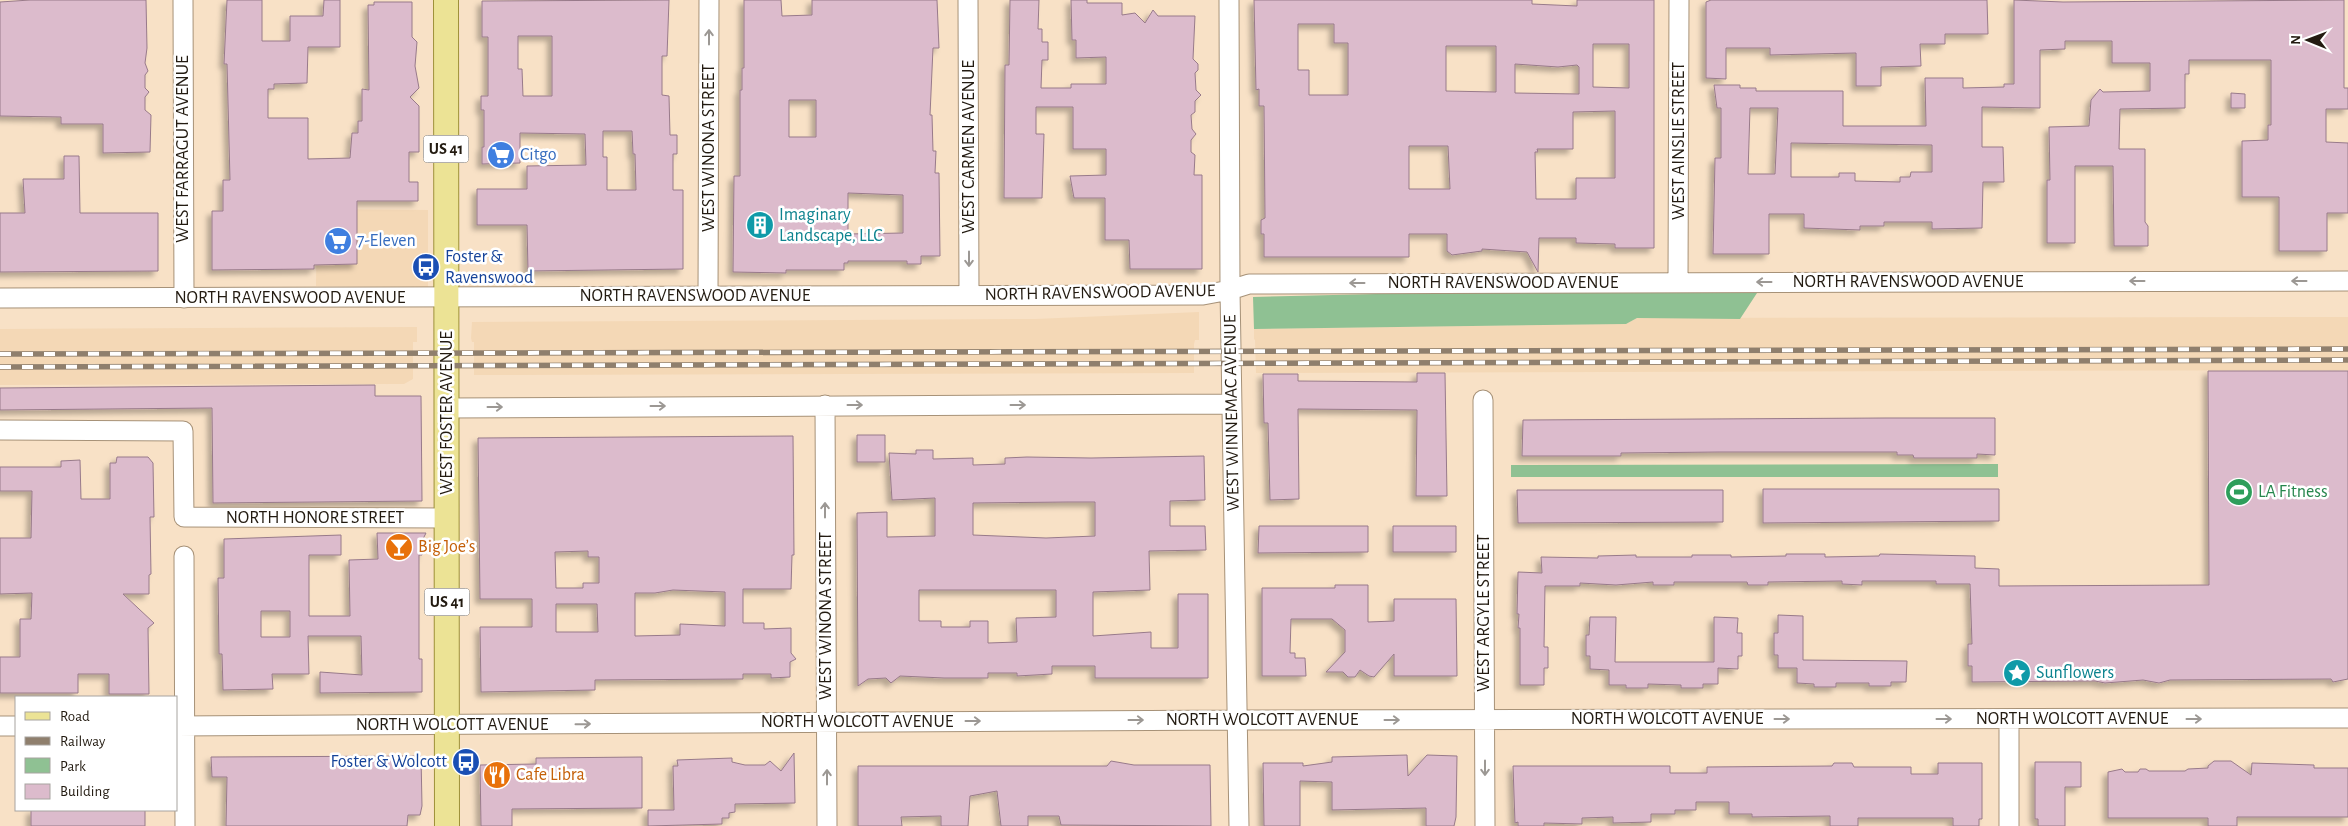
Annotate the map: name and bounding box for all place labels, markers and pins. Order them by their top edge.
supermarket icon: Citgo [486,140,516,170]
place label: Citgo [520,146,557,164]
place label: Imaginary Landscape, LLC [779,206,883,245]
building icon: Imaginary Landscape, LLC [745,210,775,240]
supermarket icon: 7-Eleven [323,226,353,256]
place label: 7-Eleven [357,232,416,250]
place label: Foster & Ravenswood [445,248,533,287]
bus stop icon: Foster & Ravenswood [411,252,441,282]
sports icon: LA Fitness [2224,477,2254,507]
place label: LA Fitness [2258,483,2328,501]
bar icon: Big Joe’s [384,532,414,562]
place label: Big Joe’s [418,538,475,556]
place icon: Sunflowers [2002,658,2032,688]
place label: Sunflowers [2036,664,2114,682]
bus stop icon: Foster & Wolcott [451,747,481,777]
place label: Foster & Wolcott [330,753,447,771]
restaurant icon: Cafe Libra [482,760,512,790]
place label: Cafe Libra [516,766,585,784]

